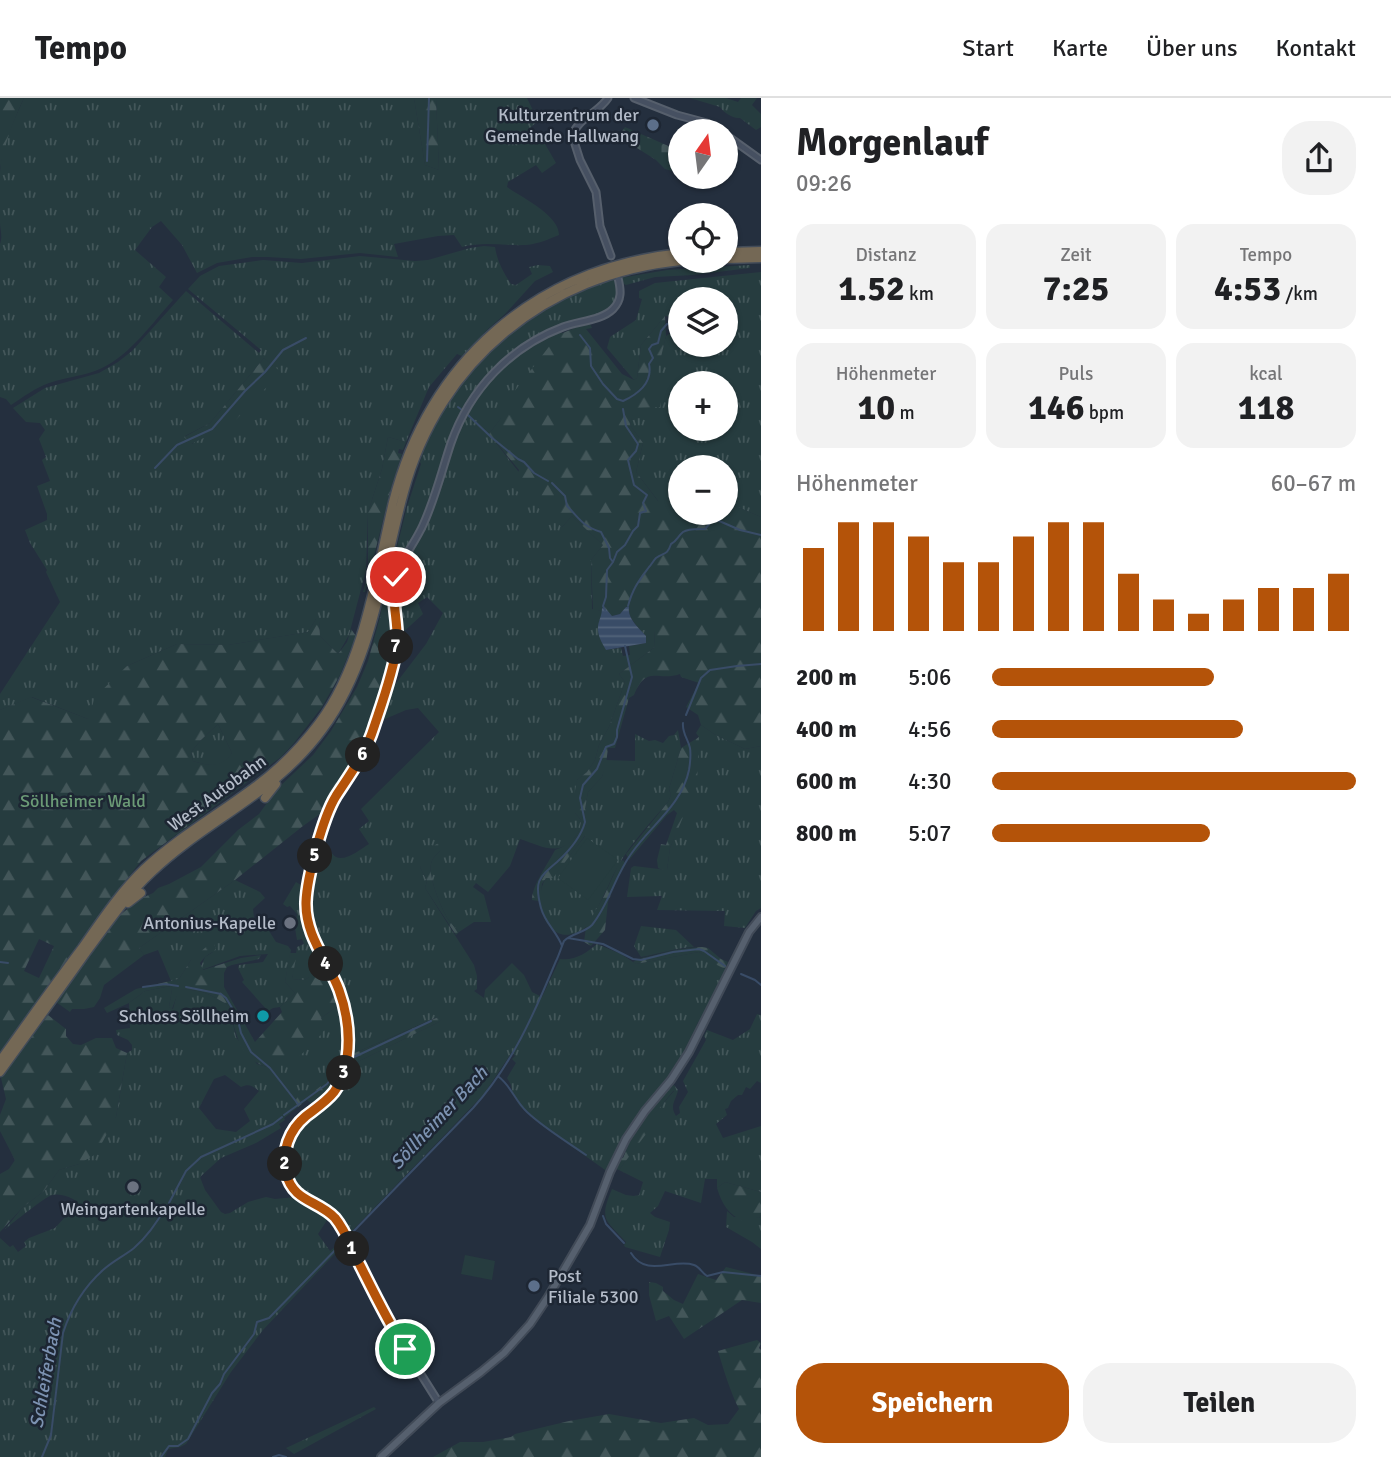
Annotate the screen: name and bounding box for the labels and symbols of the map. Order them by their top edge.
place label: Kulturzentrum der Gemeinde Hallwang [485,104,639,147]
marker: Kulturzentrum der Gemeinde Hallwang [645,117,661,133]
north arrow [668,119,738,189]
pin [366,547,426,607]
pin: 7 [378,630,414,664]
pin: 6 [346,738,380,772]
street label: West Autobahn [164,750,270,836]
park label: Söllheimer Wald [20,790,146,812]
pin: 5 [298,838,332,874]
place label: Antonius-Kapelle [143,912,276,934]
marker: Antonius-Kapelle [282,915,298,931]
pin: 4 [308,946,344,982]
place label: Schloss Söllheim [119,1005,249,1027]
marker: Schloss Söllheim [255,1008,271,1024]
pin: 3 [326,1056,362,1090]
water label: Söllheimer Bach [385,1061,493,1175]
pin: 2 [268,1146,302,1182]
marker: Weingartenkapelle [125,1179,141,1195]
place label: Weingartenkapelle [61,1198,205,1220]
pin: 1 [334,1232,370,1266]
place label: Post Filiale 5300 [548,1265,638,1308]
marker: Post Filiale 5300 [526,1278,542,1294]
water label: Schleiferbach [25,1315,68,1430]
pin [375,1319,435,1379]

